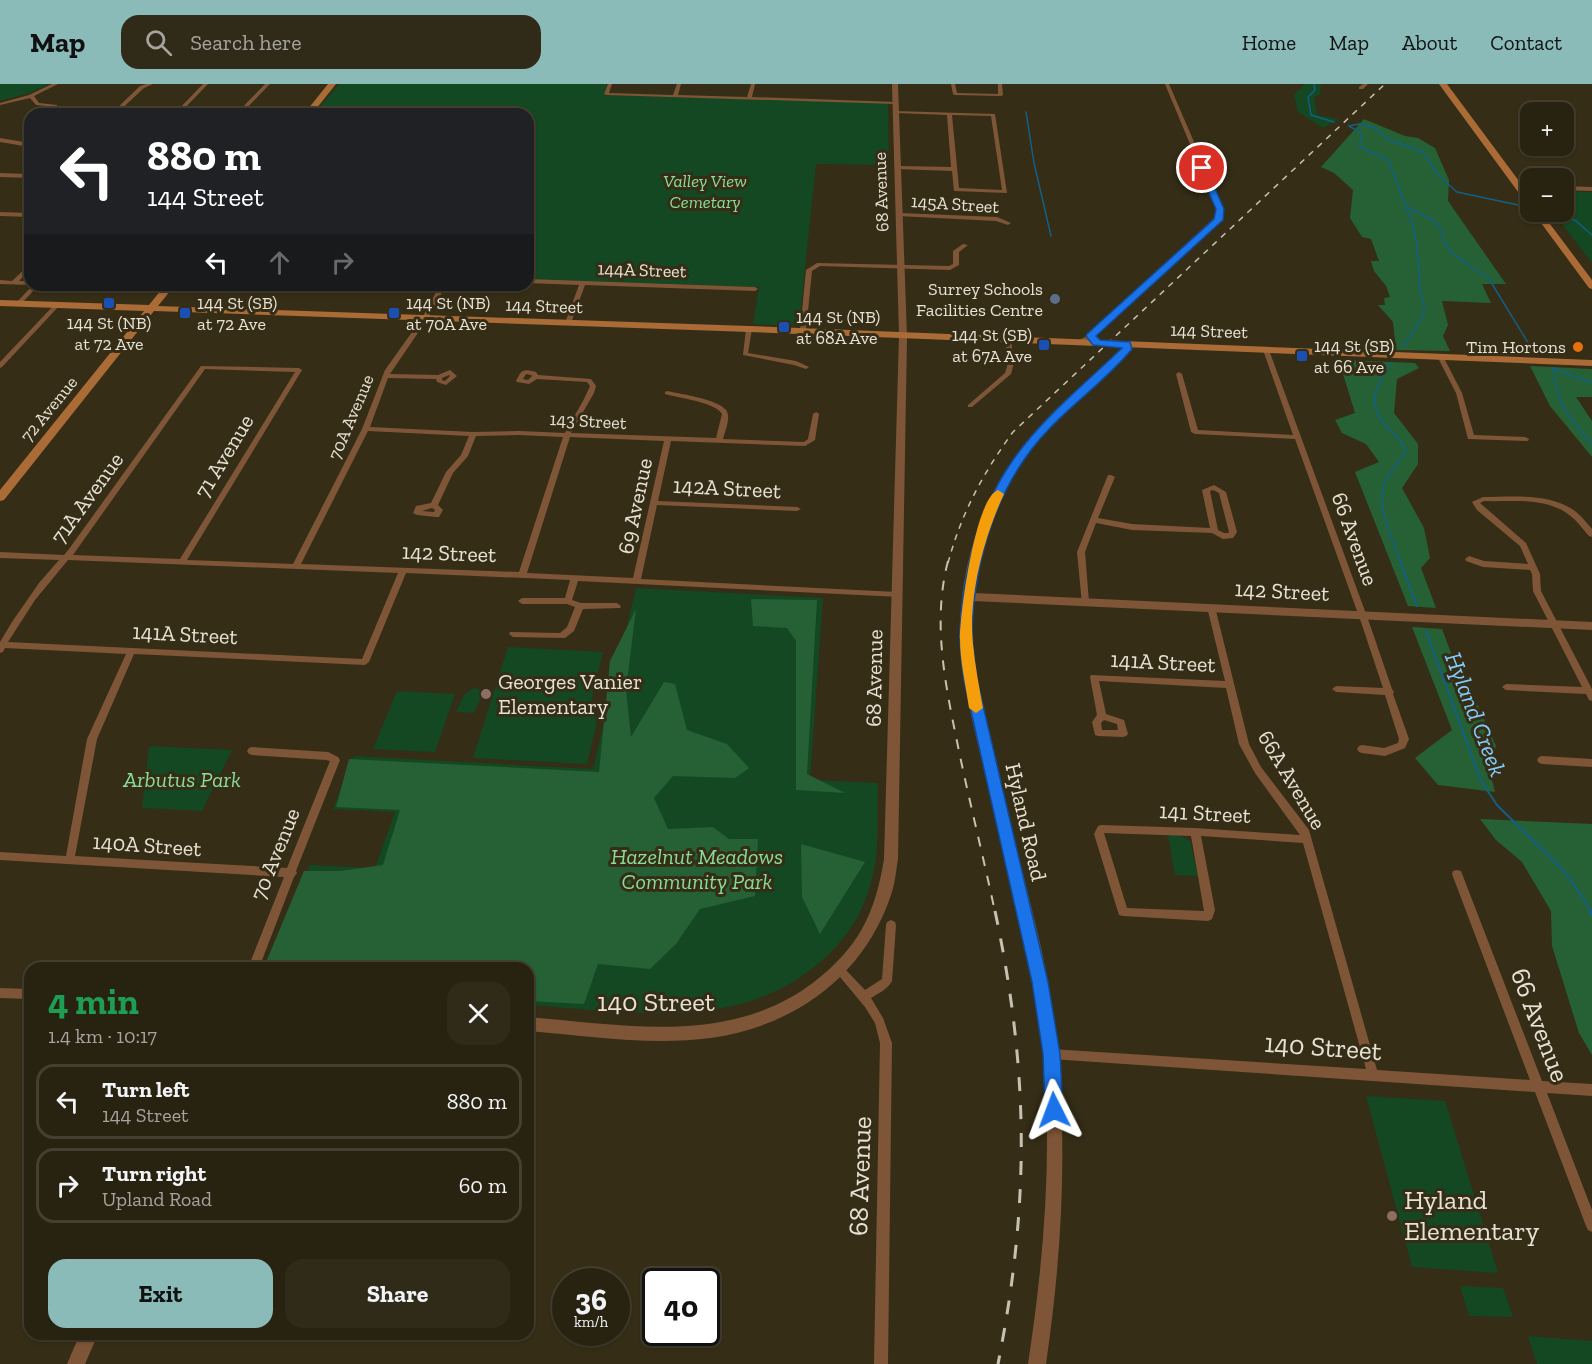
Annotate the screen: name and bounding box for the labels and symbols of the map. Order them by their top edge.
pin [1176,142,1227,193]
street label: 68 Avenue [869,152,893,232]
park label: Valley View Cemetary [663,170,747,213]
street label: 145A Street [910,190,1000,218]
street label: 144A Street [597,257,687,283]
place label: Surrey Schools Facilities Centre [916,278,1043,321]
place label: 144 St (SB) at 72 Ave [197,292,277,335]
place label: 144 St (NB) at 70A Ave [406,292,490,335]
marker: Surrey Schools Facilities Centre [1048,292,1062,306]
street label: 144 Street [505,294,584,318]
marker: 144 St (NB) at 72 Ave [102,296,116,310]
marker: 144 St (SB) at 72 Ave [178,306,192,320]
marker: 144 St (NB) at 70A Ave [387,306,401,320]
place label: 144 St (NB) at 68A Ave [796,306,880,349]
place label: 144 St (NB) at 72 Ave [67,312,151,355]
street label: 144 Street [1170,319,1249,343]
marker: 144 St (NB) at 68A Ave [777,320,791,334]
place label: 144 St (SB) at 67A Ave [952,324,1032,367]
place label: 144 St (SB) at 66 Ave [1314,335,1394,378]
place label: Tim Hortons [1466,336,1566,358]
marker: 144 St (SB) at 67A Ave [1037,338,1051,352]
marker: Tim Hortons [1571,340,1585,354]
marker: 144 St (SB) at 66 Ave [1295,349,1309,363]
street label: 70A Avenue [323,371,379,463]
street label: 72 Avenue [16,372,82,446]
street label: 143 Street [549,408,627,434]
street label: 71 Avenue [189,409,259,503]
street label: 71A Avenue [45,447,129,549]
street label: 69 Avenue [612,456,658,556]
street label: 142A Street [672,472,783,504]
street label: 66 Avenue [1326,489,1384,589]
street label: 142 Street [401,538,498,568]
street label: 142 Street [1234,575,1331,607]
street label: 141A Street [132,618,239,650]
street label: 68 Avenue [860,629,888,727]
street label: 141A Street [1110,646,1217,678]
water label: Hyland Creek [1439,648,1513,781]
place label: Georges Vanier Elementary [498,668,642,720]
marker: Georges Vanier Elementary [479,687,493,701]
street label: 66A Avenue [1252,726,1332,834]
street label: Hyland Road [999,760,1053,884]
park label: Arbutus Park [122,766,241,793]
street label: 141 Street [1158,797,1252,829]
street label: 70 Avenue [244,804,306,904]
street label: 140A Street [92,828,203,862]
park label: Hazelnut Meadows Community Park [611,843,783,895]
street label: 66 Avenue [1504,963,1576,1087]
street label: 140 Street [597,986,715,1018]
street label: 140 Street [1263,1027,1383,1067]
position arrow [1022,1078,1086,1142]
street label: 68 Avenue [842,1116,878,1236]
place label: Hyland Elementary [1404,1184,1540,1247]
marker: Hyland Elementary [1385,1209,1399,1223]
speed limit sign: 40 [642,1268,720,1346]

